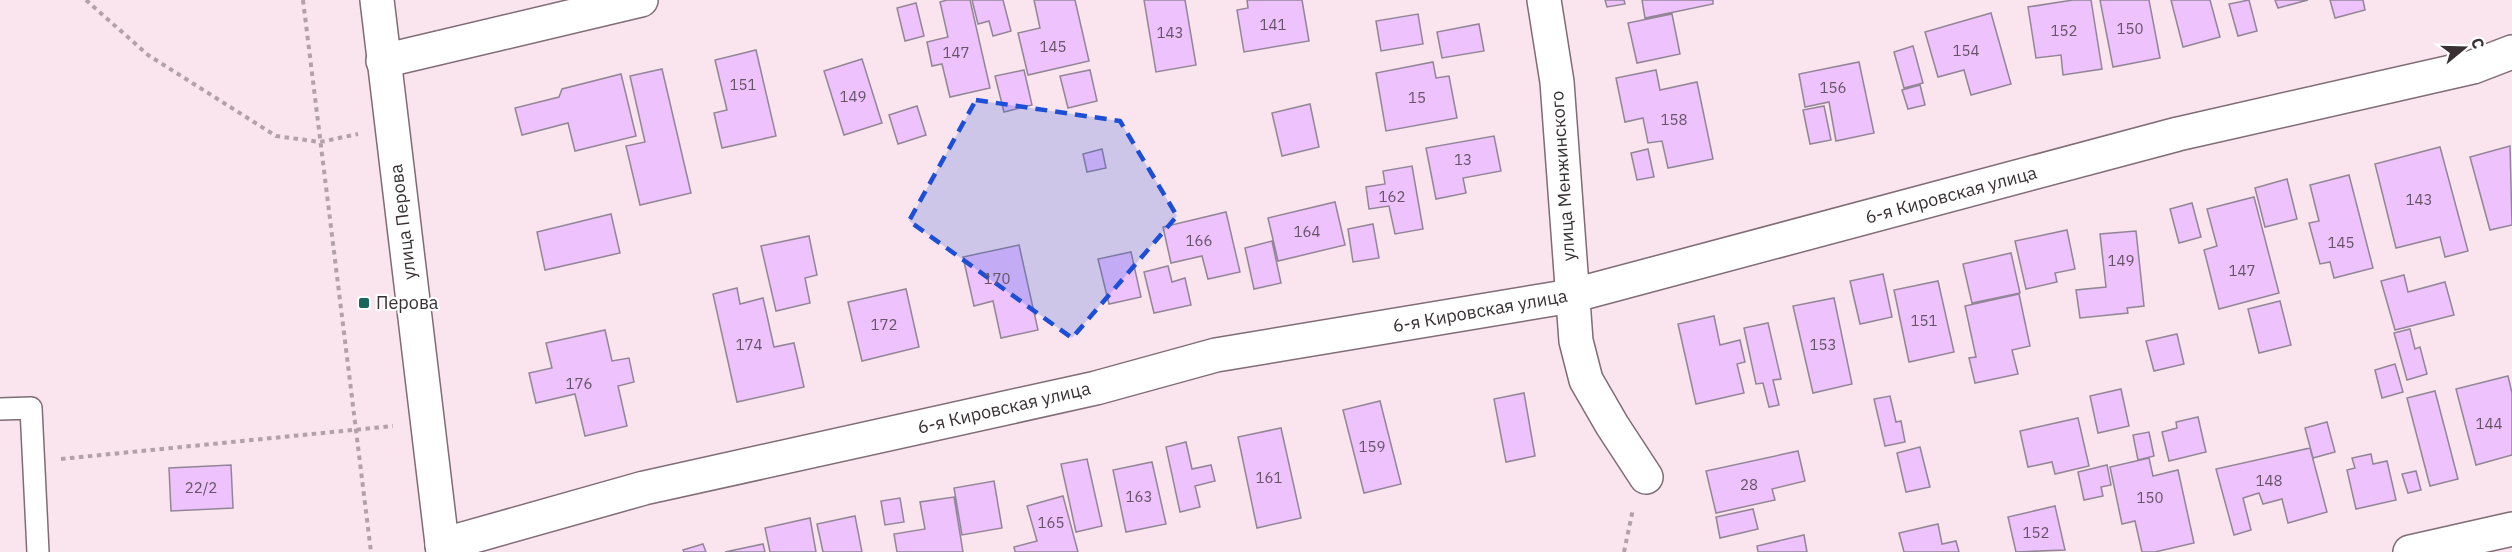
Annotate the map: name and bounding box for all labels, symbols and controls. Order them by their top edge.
house number: 141 [1259,15,1287,34]
north arrow [2434,18,2494,78]
house number: 150 [2116,19,2144,38]
house number: 152 [2050,21,2078,40]
house number: 143 [1156,23,1184,42]
text: С [2467,35,2489,51]
house number: 145 [1039,37,1067,56]
house number: 154 [1952,41,1980,60]
house number: 147 [942,43,970,62]
house number: 151 [729,75,757,94]
house number: 156 [1819,78,1847,97]
house number: 149 [839,87,867,106]
house number: 15 [1408,88,1426,107]
street label: улица Менжинского [1545,90,1580,262]
house number: 158 [1660,110,1688,129]
house number: 13 [1454,150,1472,169]
street label: 6-я Кировская улица [1862,160,2040,229]
street label: улица Перова [384,162,421,281]
house number: 162 [1378,187,1406,206]
house number: 143 [2405,190,2433,209]
house number: 164 [1293,222,1321,241]
house number: 166 [1185,231,1213,250]
house number: 145 [2327,233,2355,252]
house number: 149 [2107,251,2135,270]
house number: 147 [2228,261,2256,280]
house number: 170 [983,269,1011,288]
street label: 6-я Кировская улица [1391,284,1569,337]
place label: Перова [376,291,439,314]
marker: Перова [357,296,371,310]
house number: 151 [1910,311,1938,330]
house number: 172 [870,315,898,334]
house number: 174 [735,335,763,354]
house number: 153 [1809,335,1837,354]
house number: 176 [565,374,593,393]
street label: 6-я Кировская улица [915,376,1093,439]
house number: 144 [2475,414,2503,433]
house number: 159 [1358,437,1386,456]
house number: 161 [1255,468,1283,487]
house number: 148 [2255,471,2283,490]
house number: 28 [1740,475,1758,494]
house number: 22/2 [185,478,217,497]
house number: 163 [1125,487,1153,506]
house number: 150 [2136,488,2164,507]
house number: 165 [1037,513,1065,532]
house number: 152 [2022,523,2050,542]

